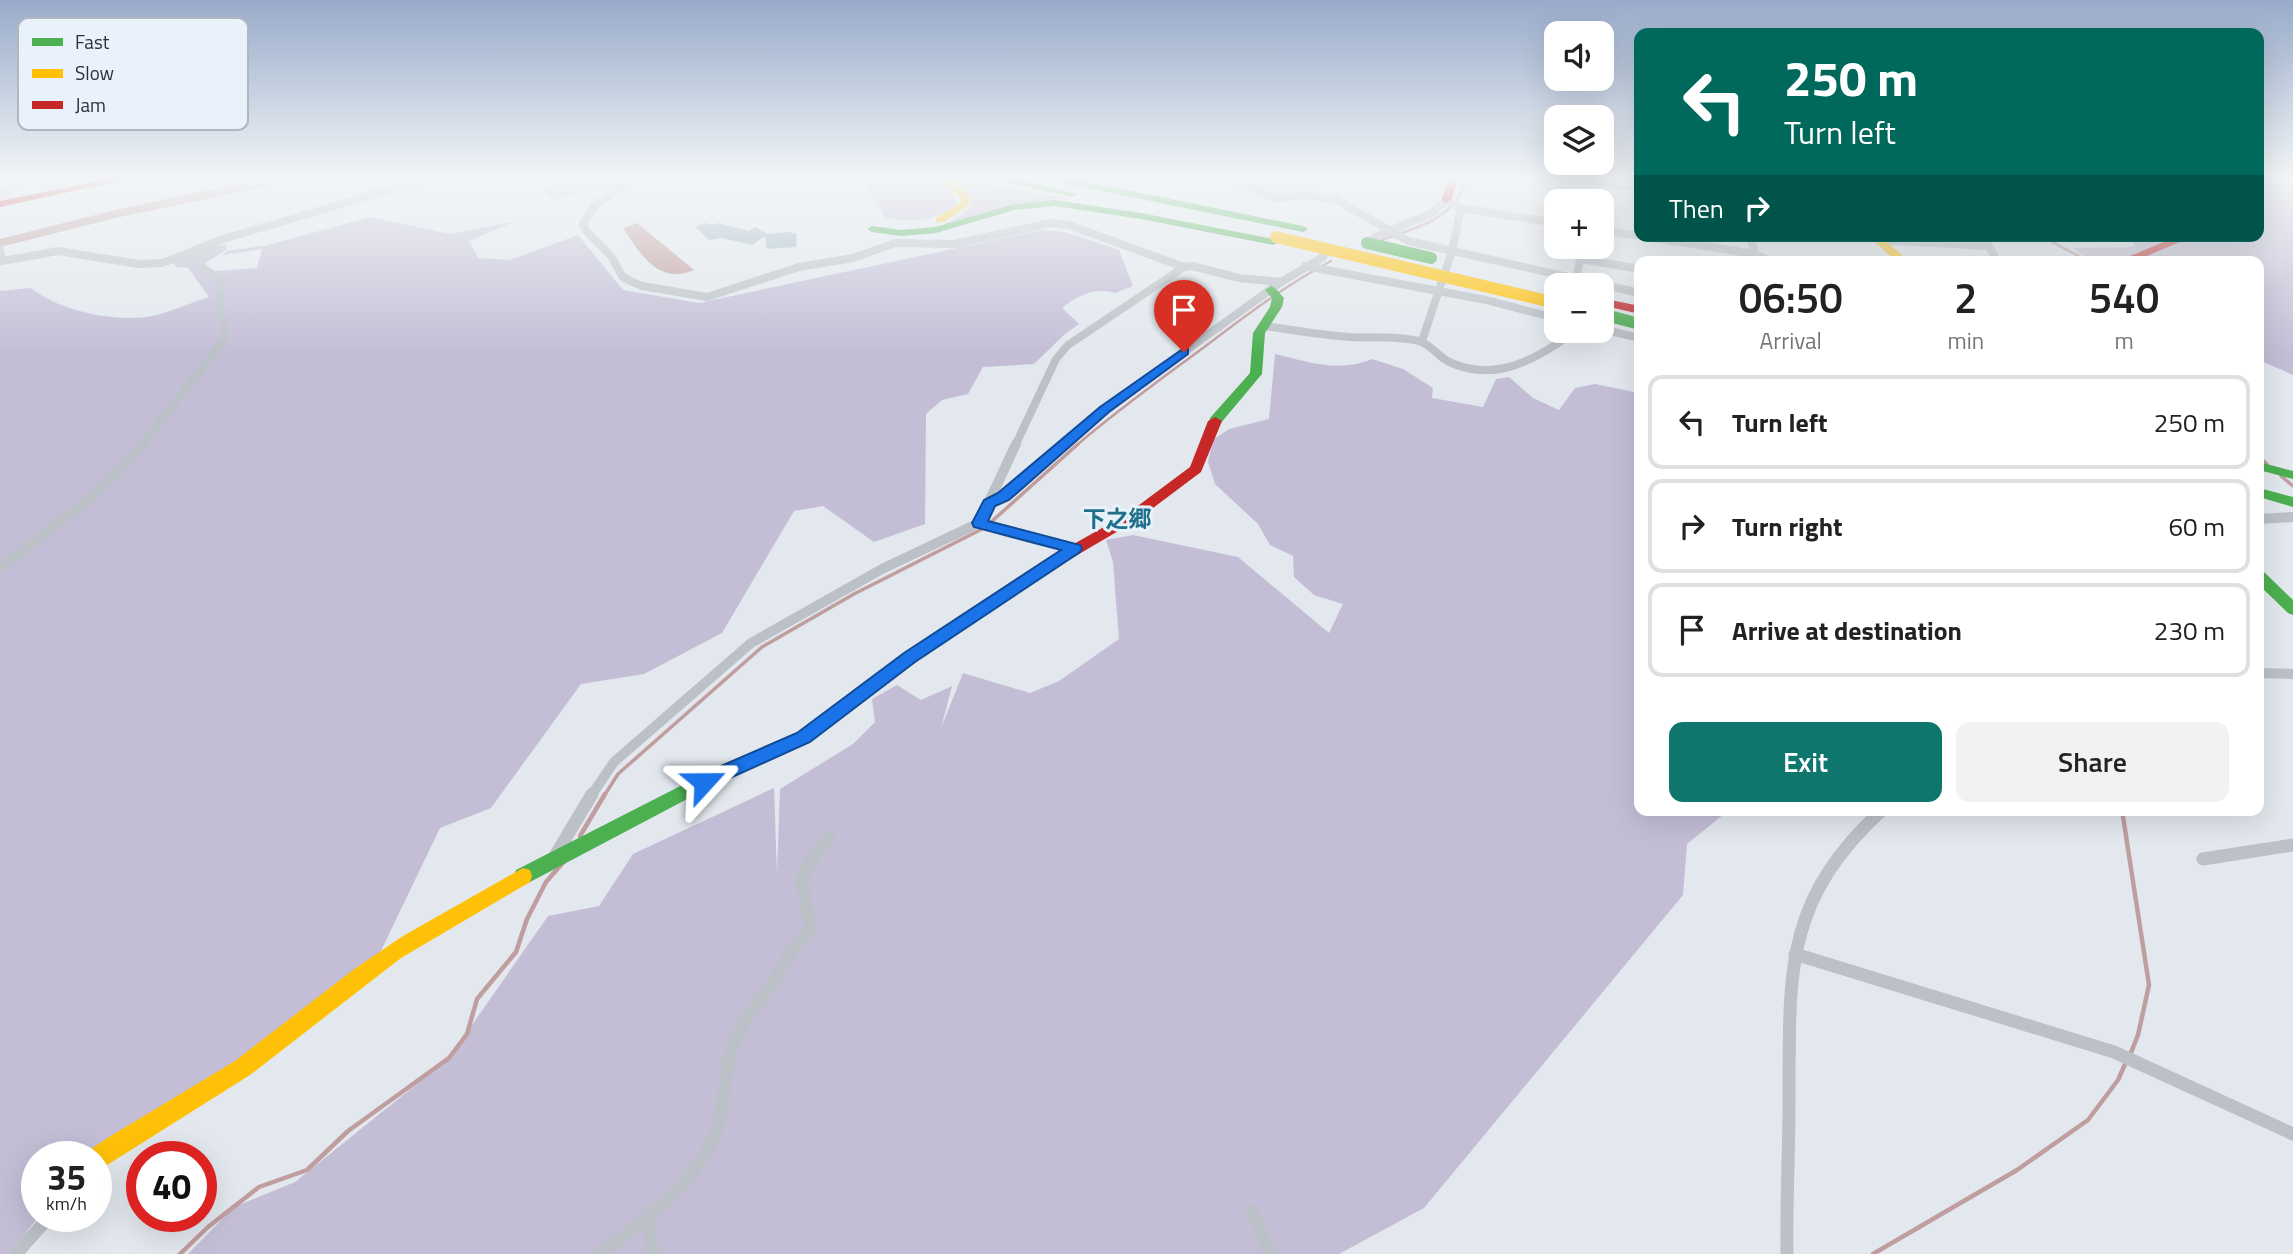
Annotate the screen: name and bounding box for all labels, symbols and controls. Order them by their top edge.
legend [18,18,248,130]
map controls [1544,21,1614,343]
button: sound [1544,21,1614,91]
text: Fast [75,27,110,56]
text: 250 m [1784,40,1918,115]
icon: left [1669,56,1760,147]
text: Slow [75,58,114,87]
text: Jam [75,90,106,119]
button: layers [1544,105,1614,175]
text: Turn left [1784,108,1896,156]
button: + [1544,189,1614,259]
text: Then [1669,189,1724,228]
icon: right [1738,189,1776,227]
text: 06:50 [1739,265,1843,329]
text: 2 [1954,265,1978,329]
text: 540 [2089,265,2159,329]
button: − [1544,273,1614,343]
pin [1154,280,1214,352]
icon: arrive [1165,291,1203,329]
text: Arrival [1760,323,1822,358]
text: min [1947,323,1984,358]
text: m [2114,323,2134,358]
icon: left [1673,403,1711,441]
text: Turn left [1732,403,1827,442]
text: 250 m [2154,403,2225,442]
district label: 下之郷 [1083,501,1152,536]
icon: right [1673,507,1711,545]
text: Turn right [1732,507,1843,546]
text: 60 m [2168,507,2225,546]
icon: arrive [1673,611,1711,649]
text: Arrive at destination [1732,611,1962,650]
text: 230 m [2154,611,2225,650]
button: Exit [1669,722,1942,802]
button: Share [1956,722,2229,802]
position arrow [667,745,741,819]
speed limit sign: 40 [126,1141,217,1232]
text: 35 [47,1150,86,1204]
text: km/h [46,1190,87,1217]

